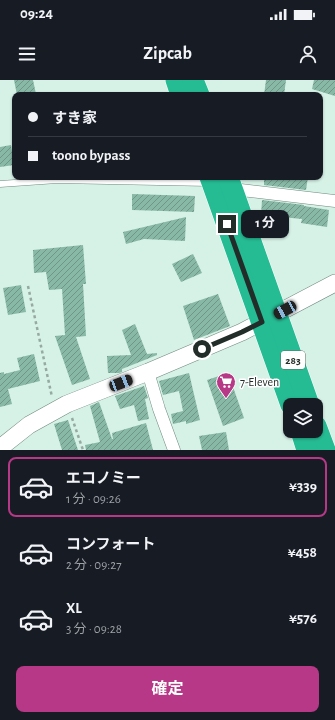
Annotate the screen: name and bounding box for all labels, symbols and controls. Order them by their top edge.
text: 09:24 [20,6,53,21]
icon: menu [16,43,38,65]
icon: person [297,43,319,65]
text: Zipcab [143,45,192,63]
text: すき家 [52,111,97,126]
text: toono bypass [52,148,130,163]
callout: 1 分 [241,210,289,238]
route end [218,215,236,233]
text: 1 分 [255,217,275,230]
car [272,299,298,321]
route start [193,340,211,358]
road number: 283 [281,351,305,369]
supermarket icon: 7-Eleven [215,371,237,399]
car [108,373,134,393]
place label: 7-Eleven [240,376,279,388]
map controls [283,398,323,438]
button: layers [283,398,323,438]
icon: car [18,469,54,505]
text: エコノミー [66,471,141,486]
text: ¥339 [289,479,317,494]
text: 1 分 · 09:26 [66,493,121,506]
icon: car [18,535,54,571]
text: コンフォート [66,537,156,552]
text: ¥458 [288,545,317,560]
text: 2 分 · 09:27 [66,559,122,572]
icon: car [18,601,54,637]
text: XL [66,601,82,616]
text: ¥576 [289,611,317,626]
text: 3 分 · 09:28 [66,623,122,636]
button: 確定 [16,666,319,712]

